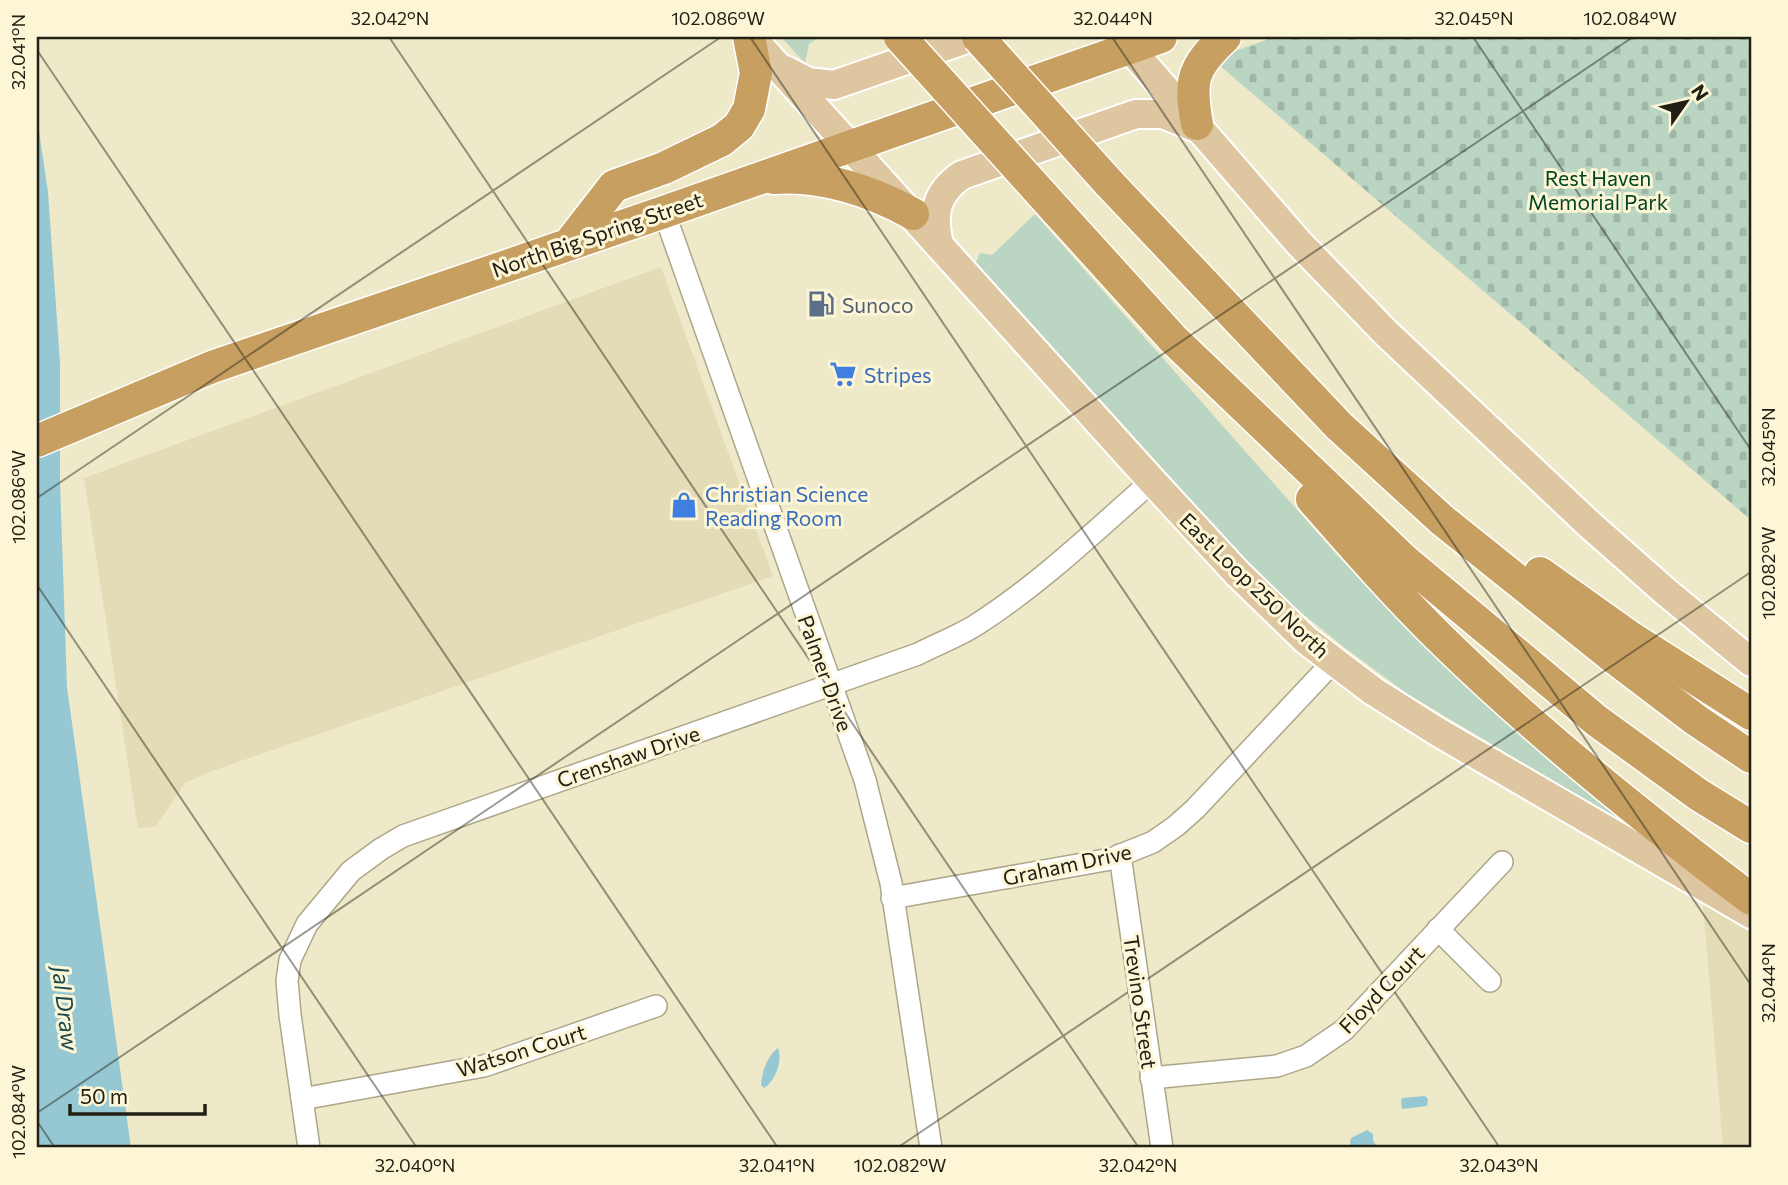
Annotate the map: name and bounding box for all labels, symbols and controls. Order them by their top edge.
text: 32.042°N [351,7,429,29]
text: 102.086°W [671,7,765,29]
text: 32.044°N [1073,7,1153,29]
text: 32.045°N [1434,7,1514,29]
text: 102.084°W [1583,7,1677,29]
text: 32.041°N [7,14,29,90]
north arrow [1652,66,1722,136]
text: N [1687,80,1714,105]
park label: Rest Haven Memorial Park [1528,165,1668,214]
street label: North Big Spring Street [488,186,706,282]
fuel station icon: Sunoco [806,289,836,319]
place label: Sunoco [842,292,914,317]
supermarket icon: Stripes [828,359,858,389]
place label: Stripes [864,362,932,387]
text: 32.045°N [1757,407,1779,487]
text: 102.086°W [7,450,29,544]
place label: Christian Science Reading Room [705,481,868,530]
shop icon: Christian Science Reading Room [669,490,699,520]
street label: East Loop 250 North [1175,507,1335,663]
text: 102.082°W [1757,527,1779,619]
street label: Palmer Drive [793,611,859,735]
street label: Crenshaw Drive [553,720,703,792]
street label: Graham Drive [1001,838,1133,890]
street label: Trevino Street [1119,934,1163,1070]
street label: Floyd Court [1333,940,1429,1038]
text: 32.044°N [1757,943,1779,1023]
water label: Jal Draw [47,962,85,1053]
street label: Watson Court [453,1018,589,1082]
text: 102.084°W [7,1065,29,1159]
scale bar [70,1073,205,1117]
text: 50 m [80,1083,128,1108]
text: 32.040°N [375,1154,455,1176]
text: 32.041°N [739,1154,815,1176]
text: 102.082°W [854,1154,946,1176]
text: 32.042°N [1099,1154,1177,1176]
text: 32.043°N [1460,1154,1538,1176]

